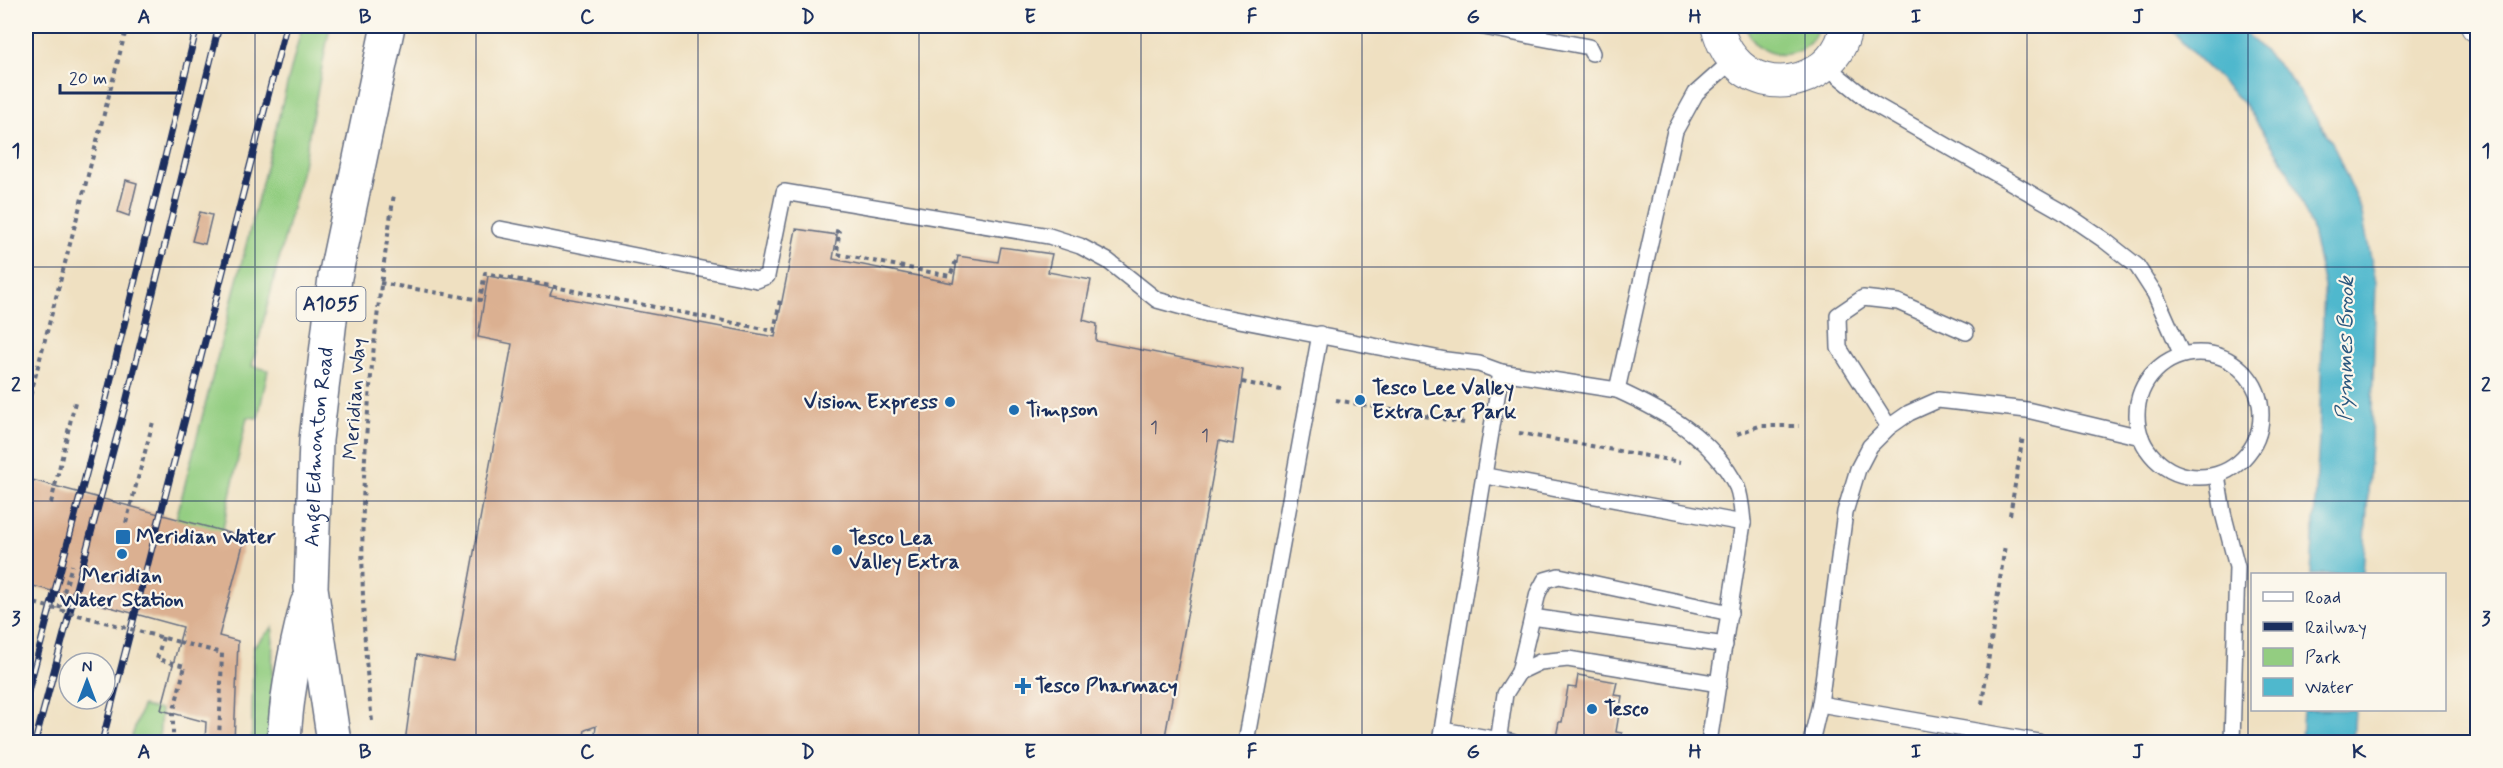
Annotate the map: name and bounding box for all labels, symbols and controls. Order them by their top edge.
text: A [137,4,151,31]
text: B [359,4,372,31]
text: C [580,4,595,31]
text: D [801,4,815,31]
text: E [1024,4,1036,31]
text: F [1247,4,1258,31]
text: G [1466,4,1480,31]
text: H [1688,4,1702,31]
text: I [1911,4,1921,31]
text: J [2132,4,2144,31]
text: K [2352,4,2367,31]
scale bar [60,57,180,95]
text: 20 m [69,67,107,91]
text: 1 [12,138,20,165]
text: 1 [2482,138,2490,165]
water label: Pymmes Brook [2331,274,2361,422]
road number: A1055 [296,287,366,321]
street label: Meridian Way [337,337,373,461]
street label: Angel Edmonton Road [298,346,341,547]
text: 2 [11,372,21,399]
text: 2 [2481,372,2491,399]
place label: Tesco Lee Valley Extra Car Park [1372,374,1516,426]
place label: Vision Express [804,388,939,416]
marker: Tesco Lee Valley Extra Car Park [1353,393,1367,407]
marker: Vision Express [943,395,957,409]
place label: Timpson [1026,396,1098,424]
marker: Timpson [1007,403,1021,417]
house number: 1 [1150,416,1158,440]
house number: 1 [1201,424,1209,448]
place label: Meridian Water [136,523,276,551]
place label: Tesco Lea Valley Extra [849,524,960,576]
marker: Meridian Water [114,528,132,546]
marker: Tesco Lea Valley Extra [830,543,844,557]
marker: Meridian Water Station [115,547,129,561]
place label: Meridian Water Station [59,562,184,614]
legend [2251,573,2446,711]
text: Road [2305,586,2341,610]
text: 3 [11,606,21,633]
text: 3 [2481,606,2491,633]
text: Railway [2305,616,2367,640]
text: Park [2305,646,2341,670]
north arrow [57,651,117,711]
text: N [82,657,92,678]
place label: Tesco Pharmacy [1035,672,1178,700]
text: Water [2305,676,2354,700]
marker: Tesco Pharmacy [1016,679,1030,693]
place label: Tesco [1604,695,1649,723]
marker: Tesco [1585,702,1599,716]
text: A [137,739,151,766]
text: B [359,739,372,766]
text: C [580,739,595,766]
text: D [801,739,815,766]
text: E [1024,739,1036,766]
text: F [1247,739,1258,766]
text: G [1466,739,1480,766]
text: H [1688,739,1702,766]
text: I [1911,739,1921,766]
text: J [2132,739,2144,766]
text: K [2352,739,2367,766]

